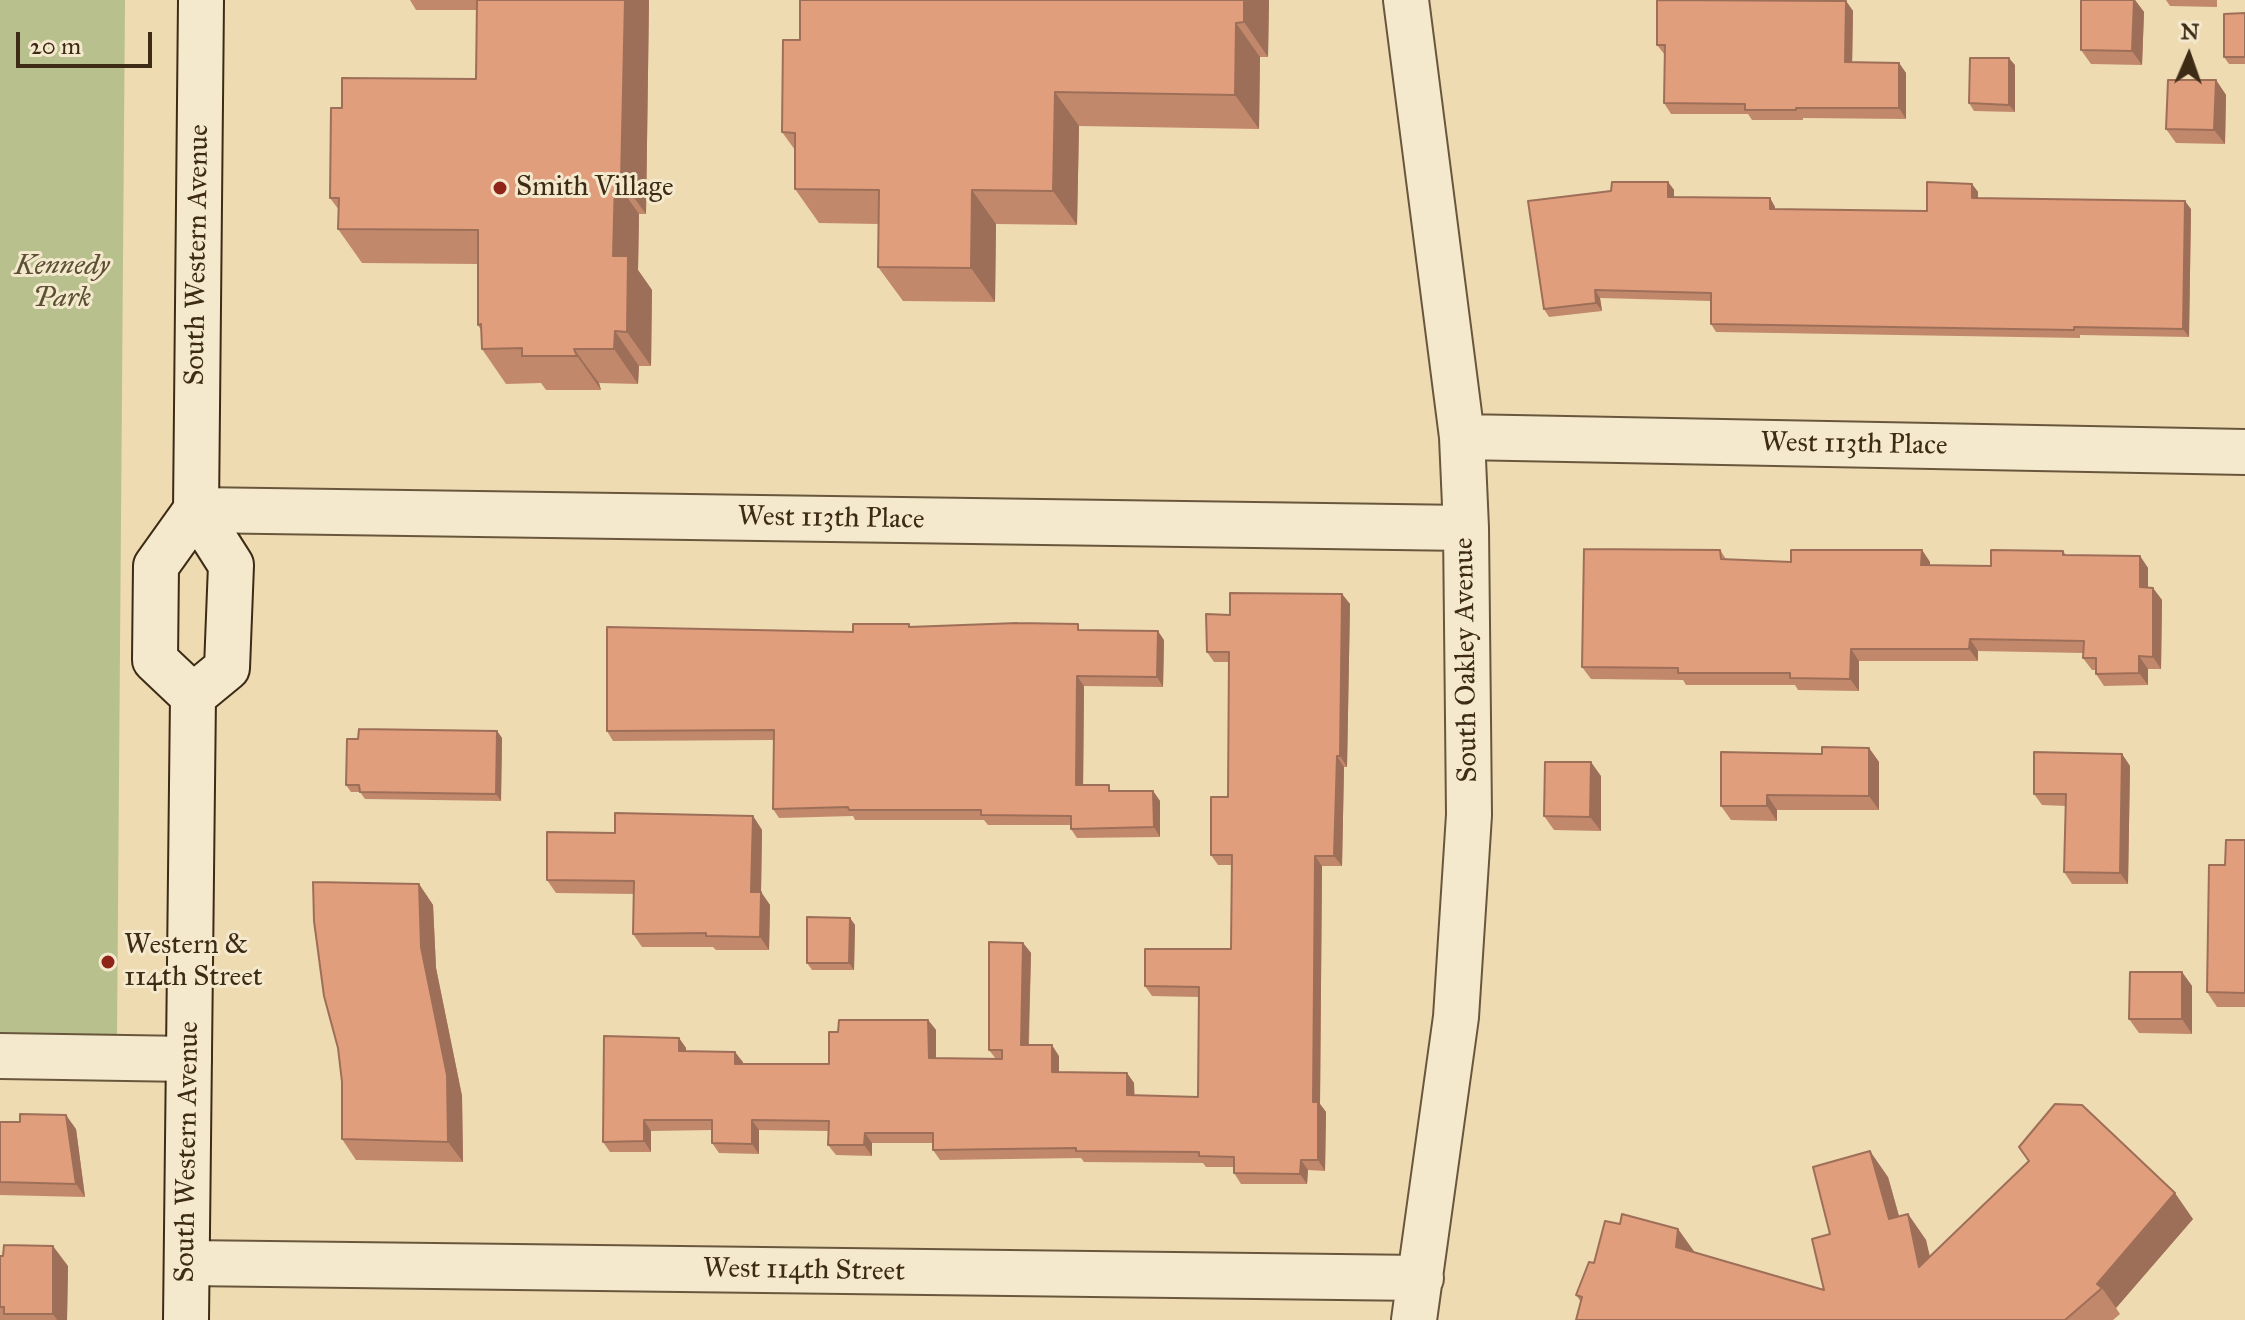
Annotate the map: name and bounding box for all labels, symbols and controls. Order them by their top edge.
scale bar [20,16,156,66]
north arrow [2149,16,2229,96]
text: N [2180,18,2200,45]
text: 20 m [30,31,81,61]
street label: South Western Avenue [179,124,217,386]
place label: Smith Village [516,171,674,205]
marker: Smith Village [491,179,509,197]
park label: Kennedy Park [15,250,109,316]
street label: West 113th Place [1760,427,1948,463]
street label: West 113th Place [737,501,925,537]
street label: South Oakley Avenue [1448,537,1486,783]
place label: Western & 114th Street [124,929,263,995]
marker: Western & 114th Street [99,953,117,971]
street label: South Western Avenue [169,1021,207,1283]
street label: West 114th Street [703,1252,905,1290]

